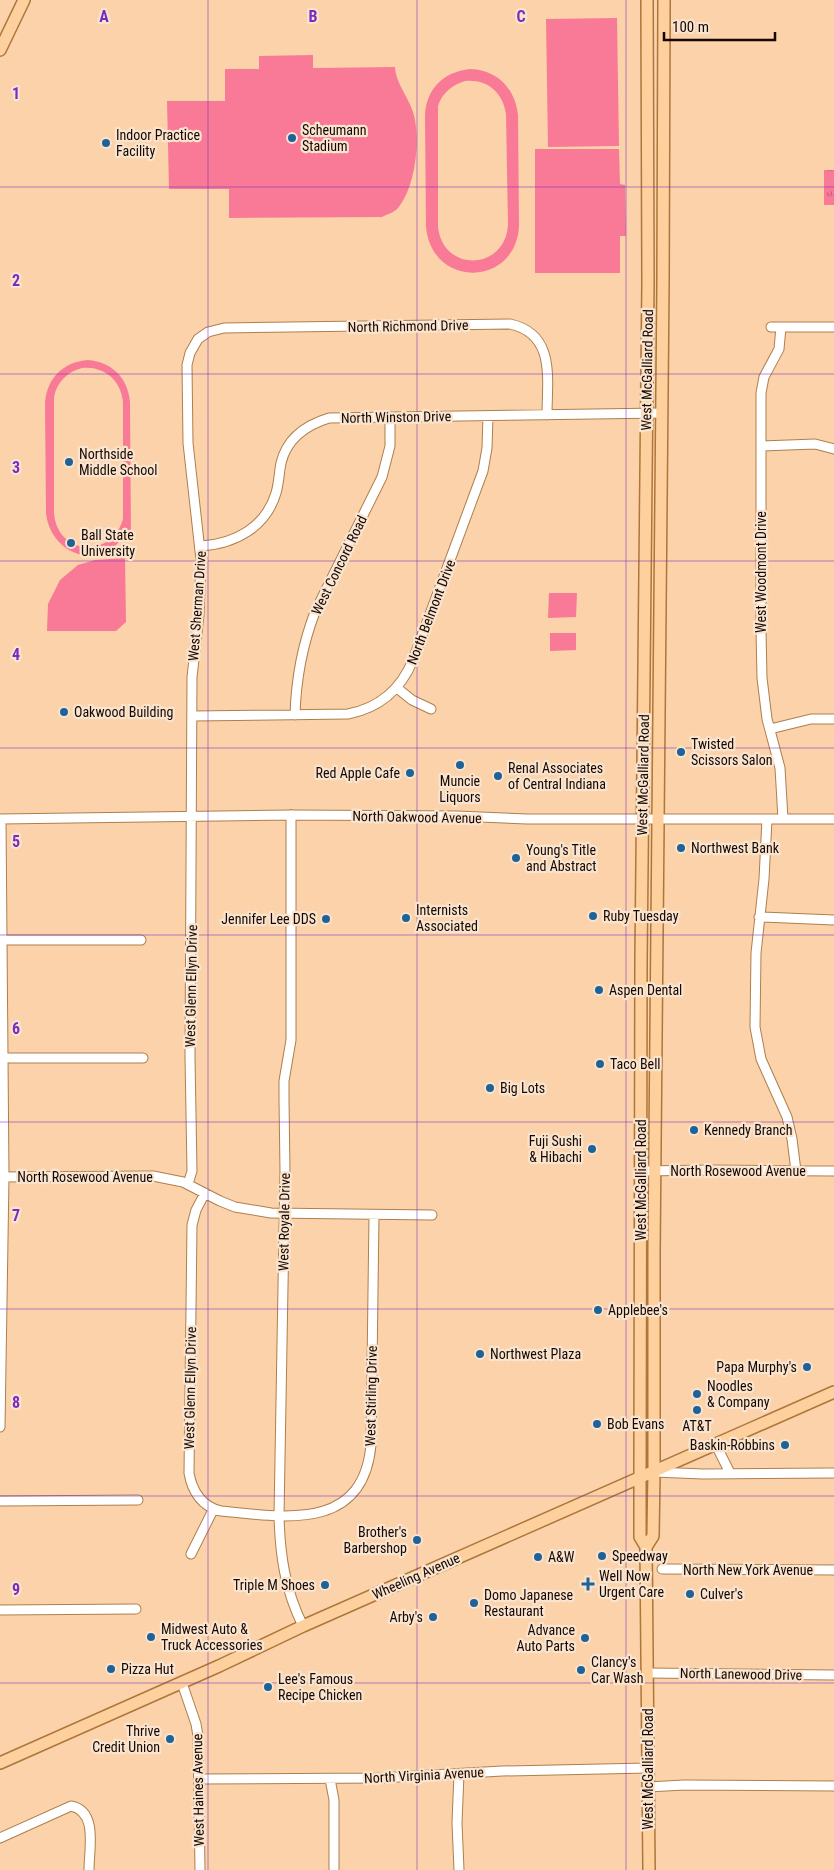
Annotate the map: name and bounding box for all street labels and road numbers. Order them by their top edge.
street label: West McGalliard Road [638,309,656,431]
street label: North Richmond Drive [347,317,469,335]
street label: North Winston Drive [341,408,452,426]
street label: West Woodmont Drive [753,511,769,633]
street label: West Concord Road [308,513,370,617]
street label: West Sherman Drive [185,550,209,662]
street label: North Belmont Drive [404,557,459,667]
street label: West McGalliard Road [634,714,652,836]
street label: North Oakwood Avenue [352,808,482,826]
street label: West Glenn Ellyn Drive [182,924,200,1047]
street label: West McGalliard Road [633,1119,649,1241]
street label: North Rosewood Avenue [670,1163,806,1179]
street label: North Rosewood Avenue [17,1169,153,1185]
street label: West Royale Drive [275,1172,293,1271]
street label: West Glenn Ellyn Drive [181,1326,199,1449]
street label: West Stirling Drive [362,1345,380,1447]
street label: Wheeling Avenue [370,1549,463,1602]
street label: North New York Avenue [683,1562,813,1578]
street label: North Lanewood Drive [680,1665,803,1683]
street label: West McGalliard Road [640,1708,656,1830]
street label: West Haines Avenue [189,1733,207,1846]
street label: North Virginia Avenue [364,1764,485,1786]

